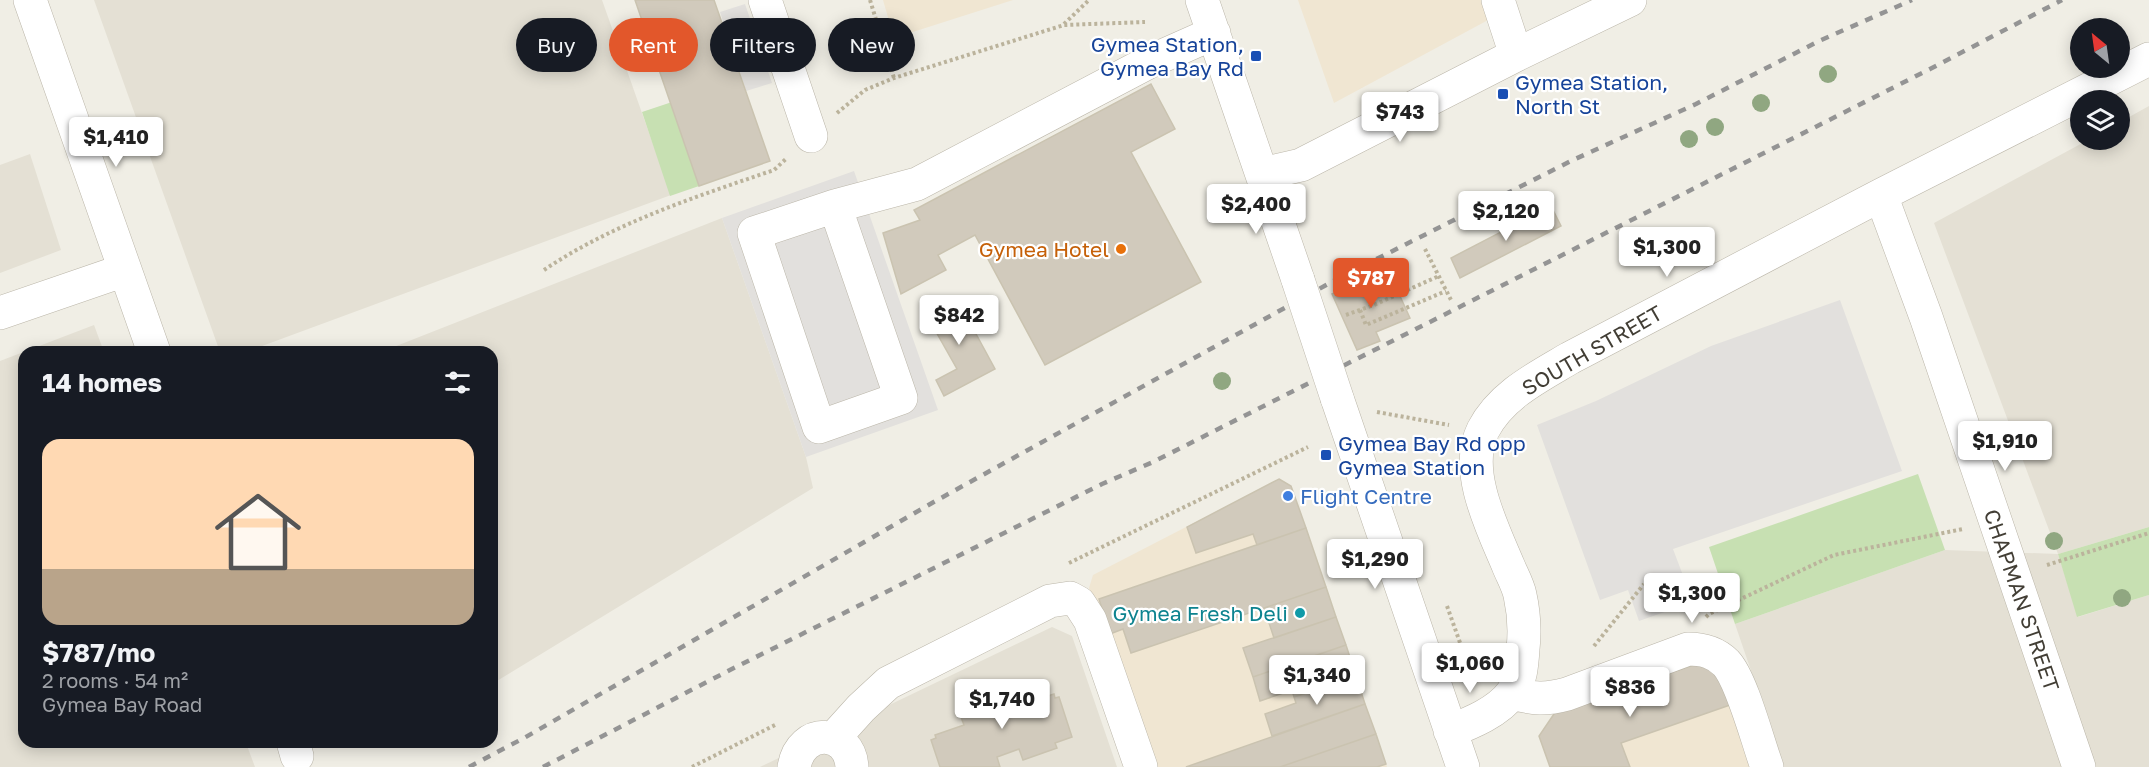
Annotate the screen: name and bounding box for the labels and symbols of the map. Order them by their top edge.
north arrow [2070,18,2130,78]
place label: Gymea Station, Gymea Bay Rd [1091,31,1244,81]
marker: Gymea Station, Gymea Bay Rd [1249,49,1263,63]
place label: Gymea Station, North St [1515,69,1668,119]
marker: Gymea Station, North St [1496,87,1510,101]
pin: $743 [1364,92,1436,143]
pin: $1,410 [67,117,165,168]
pin: $2,400 [1207,184,1305,235]
pin: $2,120 [1457,191,1555,242]
pin: $1,300 [1618,227,1716,278]
place label: Gymea Hotel [979,236,1109,262]
marker: Gymea Hotel [1114,242,1128,256]
pin: $787 [1335,258,1407,309]
pin: $842 [923,295,995,346]
street label: SOUTH STREET [1517,299,1667,401]
pin: $1,910 [1956,421,2054,472]
place label: Gymea Bay Rd opp Gymea Station [1338,430,1526,480]
marker: Gymea Bay Rd opp Gymea Station [1319,448,1333,462]
place label: Flight Centre [1300,483,1432,509]
marker: Flight Centre [1281,489,1295,503]
street label: CHAPMAN STREET [1979,506,2065,694]
pin: $1,290 [1326,539,1424,590]
pin: $1,300 [1643,573,1741,624]
place label: Gymea Fresh Deli [1112,600,1288,626]
marker: Gymea Fresh Deli [1293,606,1307,620]
pin: $1,060 [1421,643,1519,694]
pin: $1,340 [1268,655,1366,706]
pin: $836 [1594,667,1666,718]
pin: $1,740 [953,679,1051,730]

